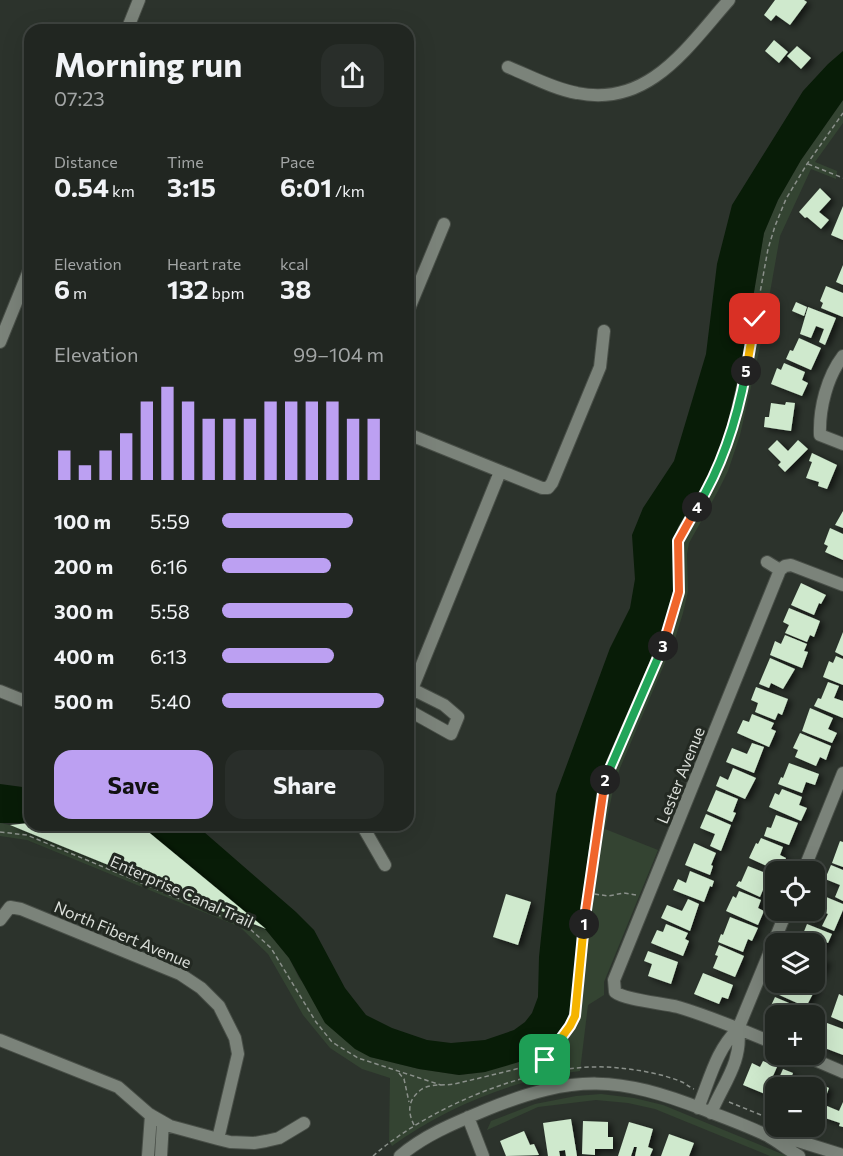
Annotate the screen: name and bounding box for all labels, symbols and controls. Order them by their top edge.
text: Morning run [54,43,242,84]
button: share [321,44,384,107]
text: 07:23 [54,86,105,110]
text: Distance [54,152,118,171]
text: Time [167,152,204,171]
text: Pace [280,152,315,171]
text: 0.54 [54,171,109,202]
text: 3:15 [167,171,216,202]
text: 6:01 [280,171,332,202]
text: km [109,181,135,200]
text: /km [332,181,365,200]
text: Elevation [54,254,122,273]
text: Heart rate [167,254,241,273]
text: kcal [280,254,309,273]
text: 6 [54,273,70,304]
text: 132 [167,273,209,304]
text: 38 [280,273,311,304]
text: m [70,283,87,302]
text: bpm [209,283,245,302]
pin [729,293,780,344]
icon: check [738,302,771,335]
text: Elevation [54,342,139,366]
text: 99–104 m [293,342,384,366]
pin: 5 [731,356,761,386]
text: 5 [741,361,751,380]
pin: 4 [682,492,712,522]
text: 4 [692,497,702,516]
text: 100 m [54,509,111,533]
text: 5:59 [150,509,190,533]
text: 200 m [54,554,113,578]
text: 6:16 [150,554,188,578]
text: 300 m [54,599,114,623]
text: 5:58 [150,599,190,623]
pin: 3 [648,631,678,661]
text: 3 [658,636,668,655]
text: 400 m [54,644,114,668]
text: 6:13 [150,644,187,668]
text: 500 m [54,689,114,713]
text: 5:40 [150,689,191,713]
street label: Lester Avenue [652,724,708,826]
button: Save [54,750,213,819]
button: Share [225,750,384,819]
pin: 2 [590,765,620,795]
text: 2 [600,770,610,789]
street label: Enterprise Canal Trail [108,851,256,931]
map controls [765,861,825,1137]
button: locate [765,861,825,921]
street label: North Fibert Avenue [51,896,195,972]
pin: 1 [569,909,599,939]
text: 1 [580,914,588,933]
button: layers [765,933,825,993]
button: + [765,1005,825,1065]
pin [519,1034,570,1085]
icon: arrive [528,1043,561,1076]
button: − [765,1077,825,1137]

